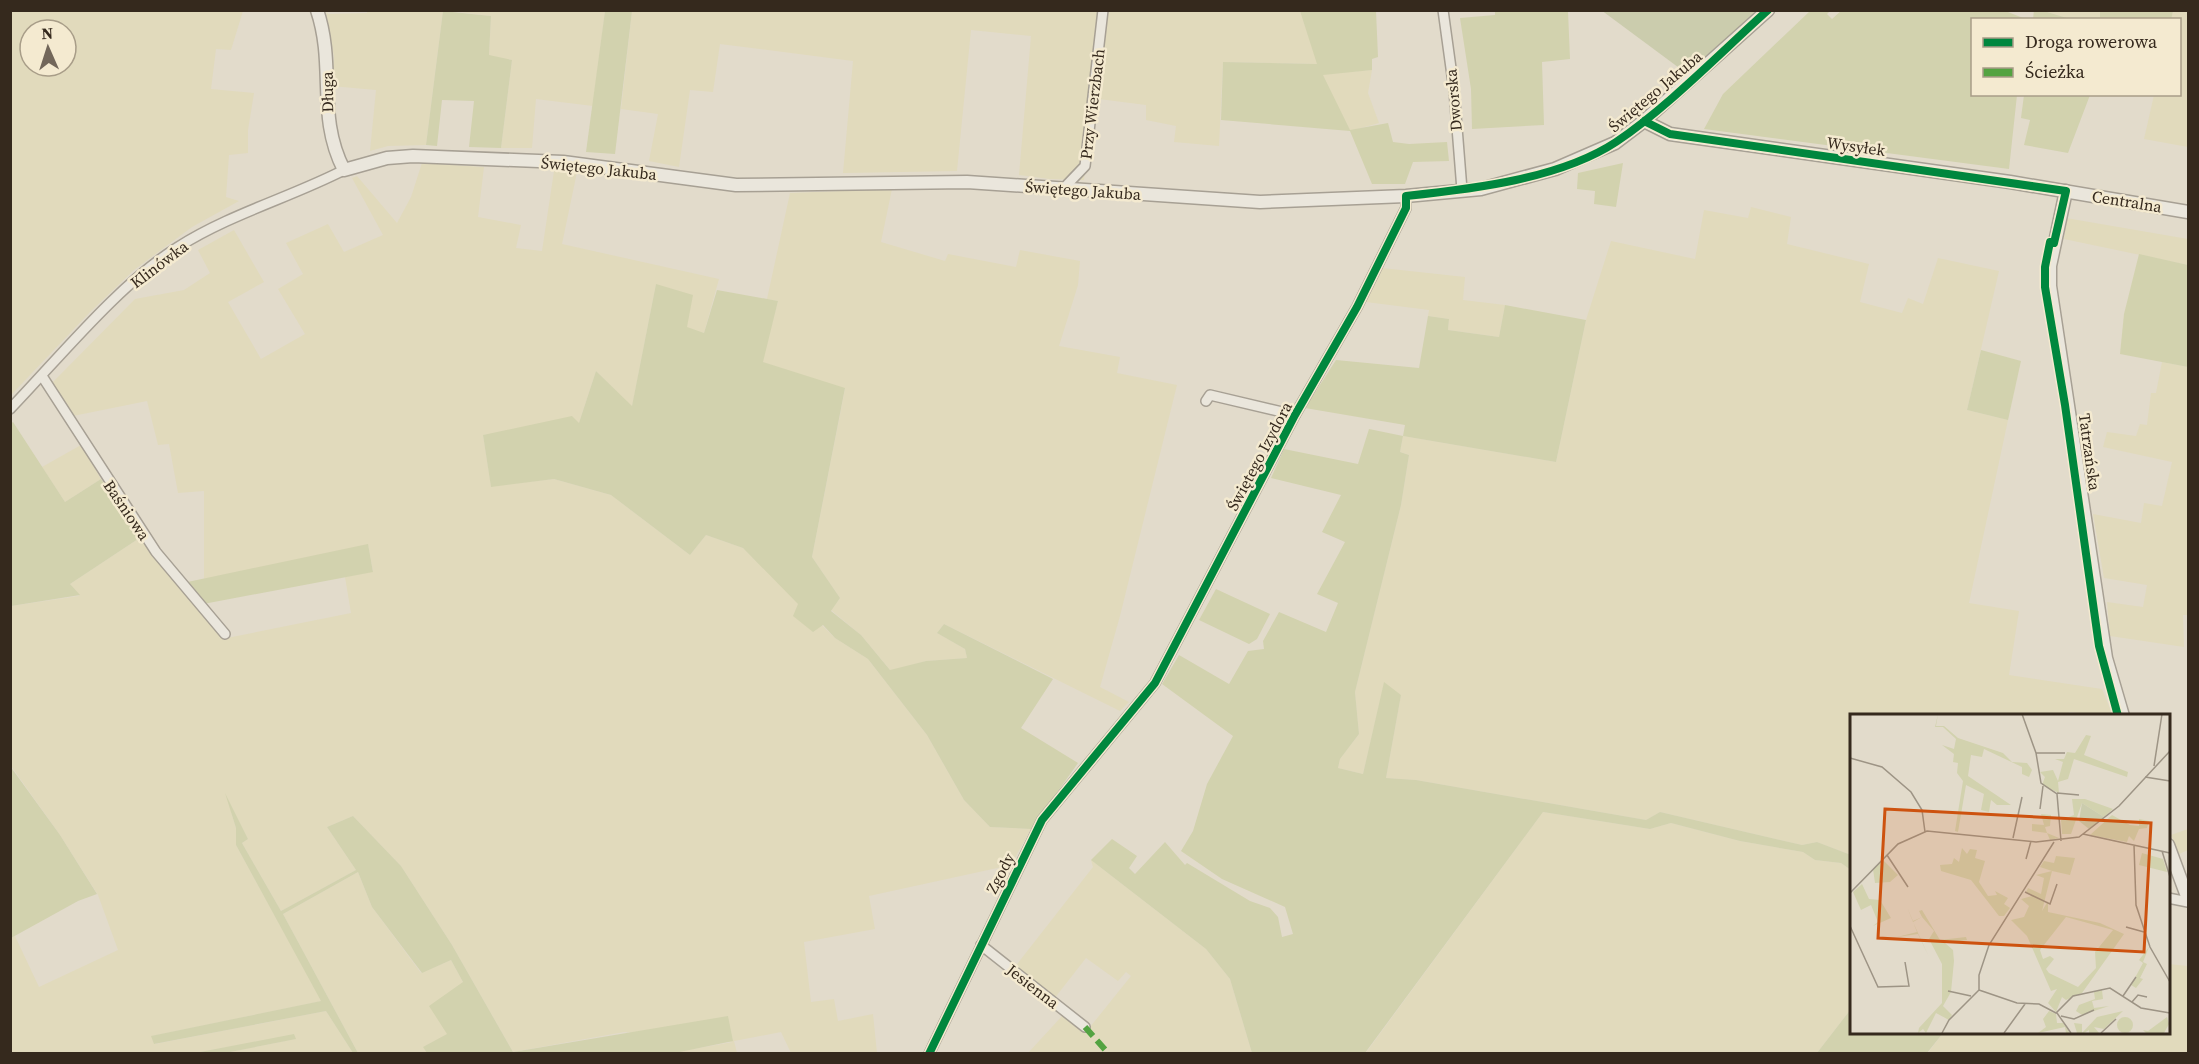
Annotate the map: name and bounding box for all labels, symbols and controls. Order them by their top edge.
north arrow [18,18,78,78]
legend [1971,18,2181,96]
text: N [41,22,54,44]
text: Droga rowerowa [2025,29,2158,54]
street label: Świętego Jakuba [1603,45,1707,137]
street label: Przy Wierzbach [1074,47,1110,161]
text: Ścieżka [2025,59,2086,84]
street label: Dworska [1439,67,1467,132]
street label: Długa [316,70,338,113]
street label: Wysyłek [1825,131,1887,161]
street label: Świętego Jakuba [540,151,659,185]
street label: Świętego Jakuba [1024,175,1143,205]
street label: Centralna [2091,185,2164,218]
street label: Klinówka [125,234,193,293]
street label: Świętego Izydora [1221,397,1297,514]
street label: Tatrzańska [2074,412,2106,493]
street label: Baśniowa [99,475,156,545]
inset map [1850,714,2169,1034]
street label: Zgody [980,848,1020,897]
street label: Jesienna [1001,958,1065,1014]

